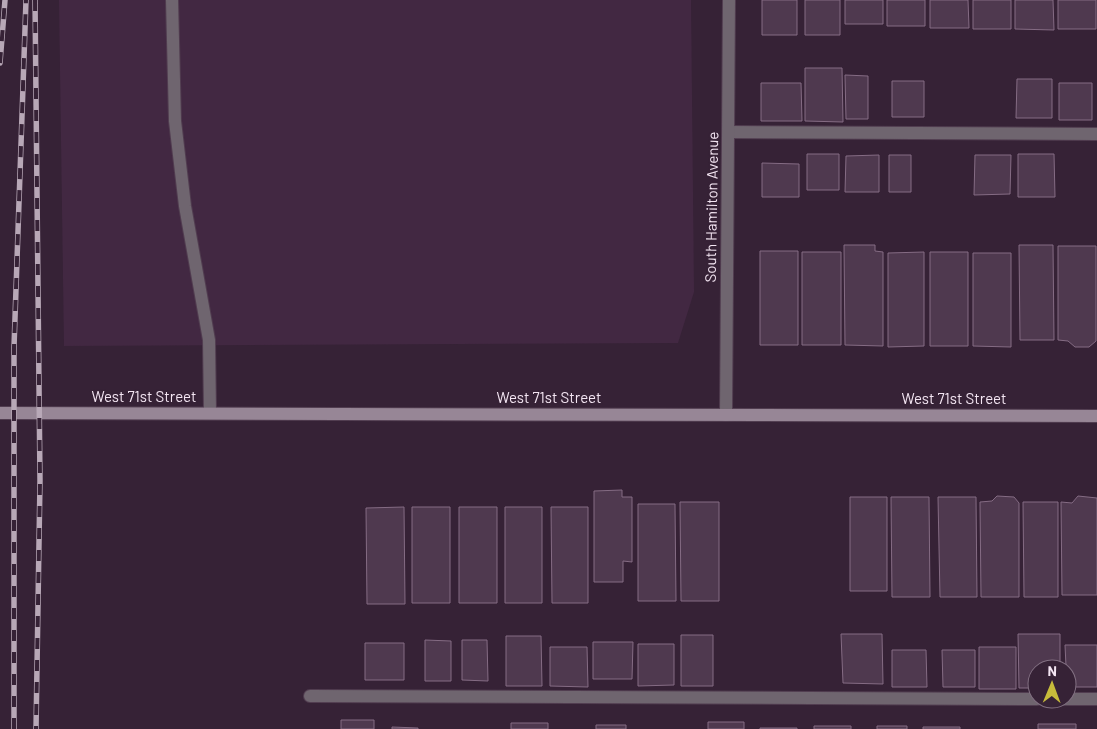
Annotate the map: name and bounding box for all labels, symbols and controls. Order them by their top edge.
street label: South Hamilton Avenue [701,131,721,283]
street label: West 71st Street [92,387,196,405]
street label: West 71st Street [497,388,601,406]
street label: West 71st Street [902,389,1006,407]
north arrow [1027,659,1077,709]
text: N [1047,662,1057,679]

